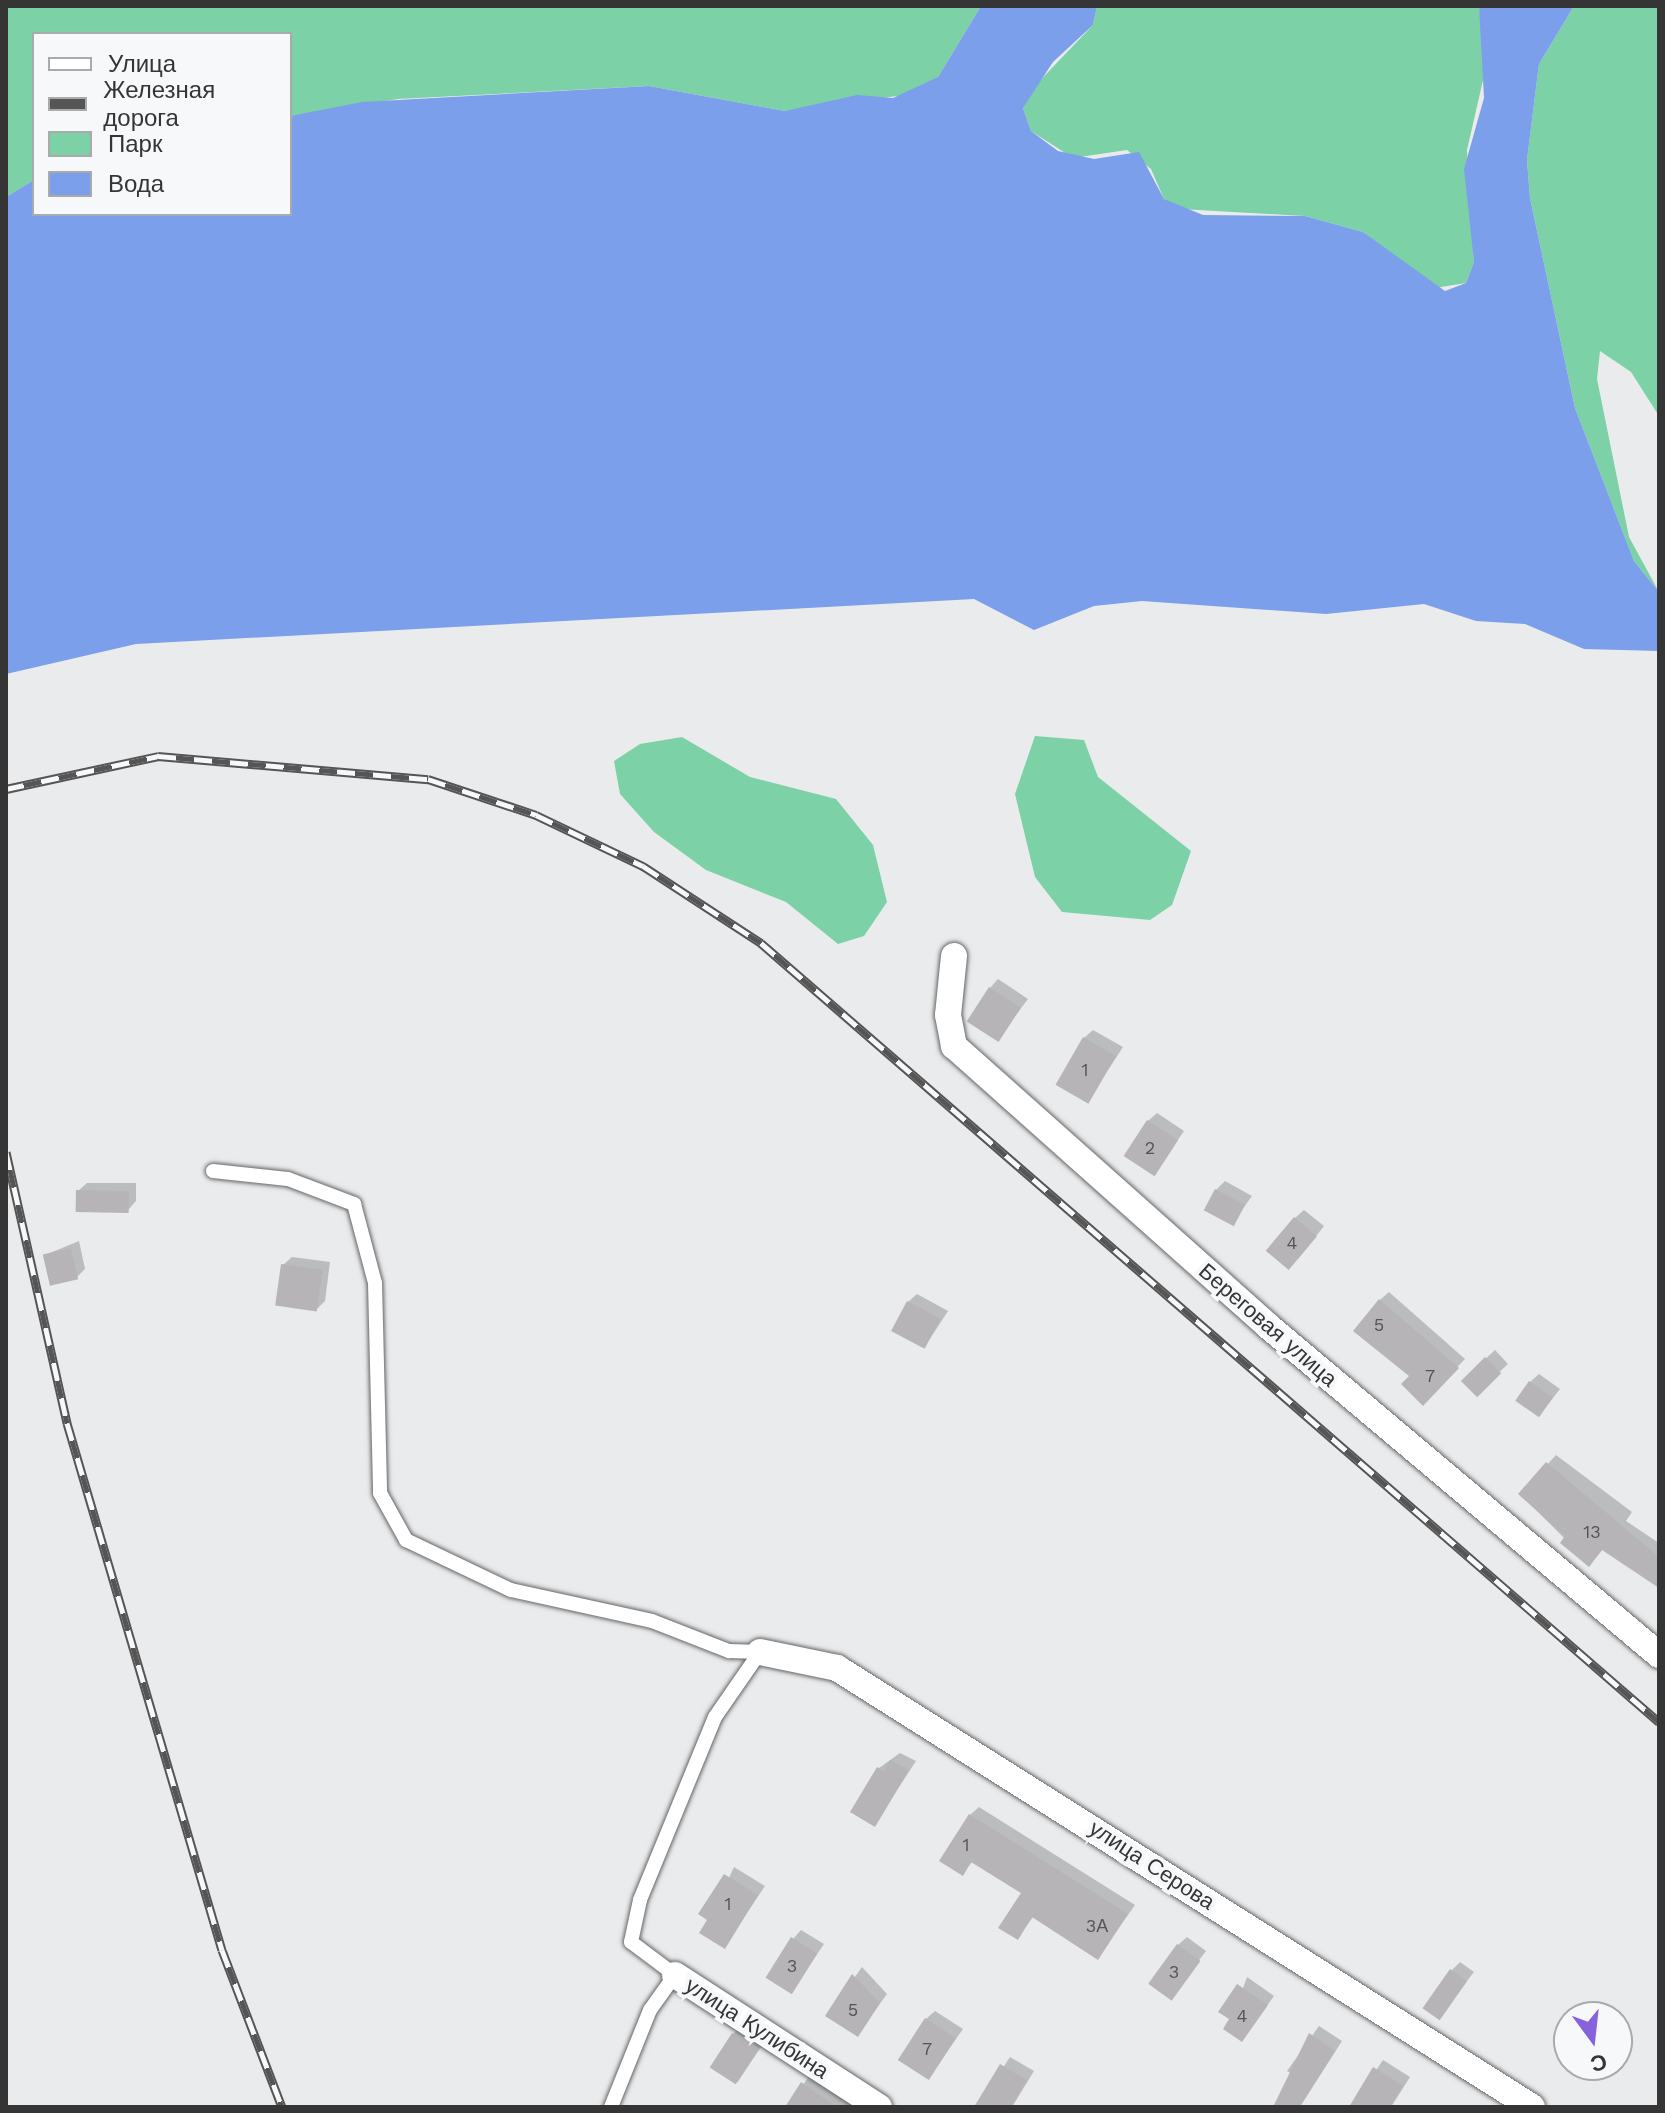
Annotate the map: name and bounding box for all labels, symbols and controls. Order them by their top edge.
legend [32,32,292,216]
text: Улица [108,50,176,78]
text: Железная дорога [103,76,215,132]
text: Парк [108,130,162,158]
text: Вода [108,170,164,198]
house number: 1 [1081,1059,1089,1081]
house number: 2 [1145,1137,1155,1159]
house number: 4 [1287,1232,1297,1254]
street label: Береговая улица [1193,1258,1343,1392]
house number: 5 [1374,1314,1384,1336]
house number: 7 [1425,1365,1435,1387]
house number: 13 [1583,1521,1601,1543]
street label: улица Серова [1084,1815,1220,1915]
house number: 1 [962,1834,970,1856]
house number: 1 [724,1893,732,1915]
house number: 3А [1086,1915,1108,1937]
house number: 3 [787,1955,797,1977]
house number: 3 [1169,1961,1179,1983]
street label: улица Кулибина [680,1972,834,2084]
house number: 5 [848,1999,858,2021]
north arrow [1553,2001,1633,2081]
house number: 4 [1237,2005,1247,2027]
house number: 7 [922,2038,932,2060]
text: С [1588,2049,1610,2077]

